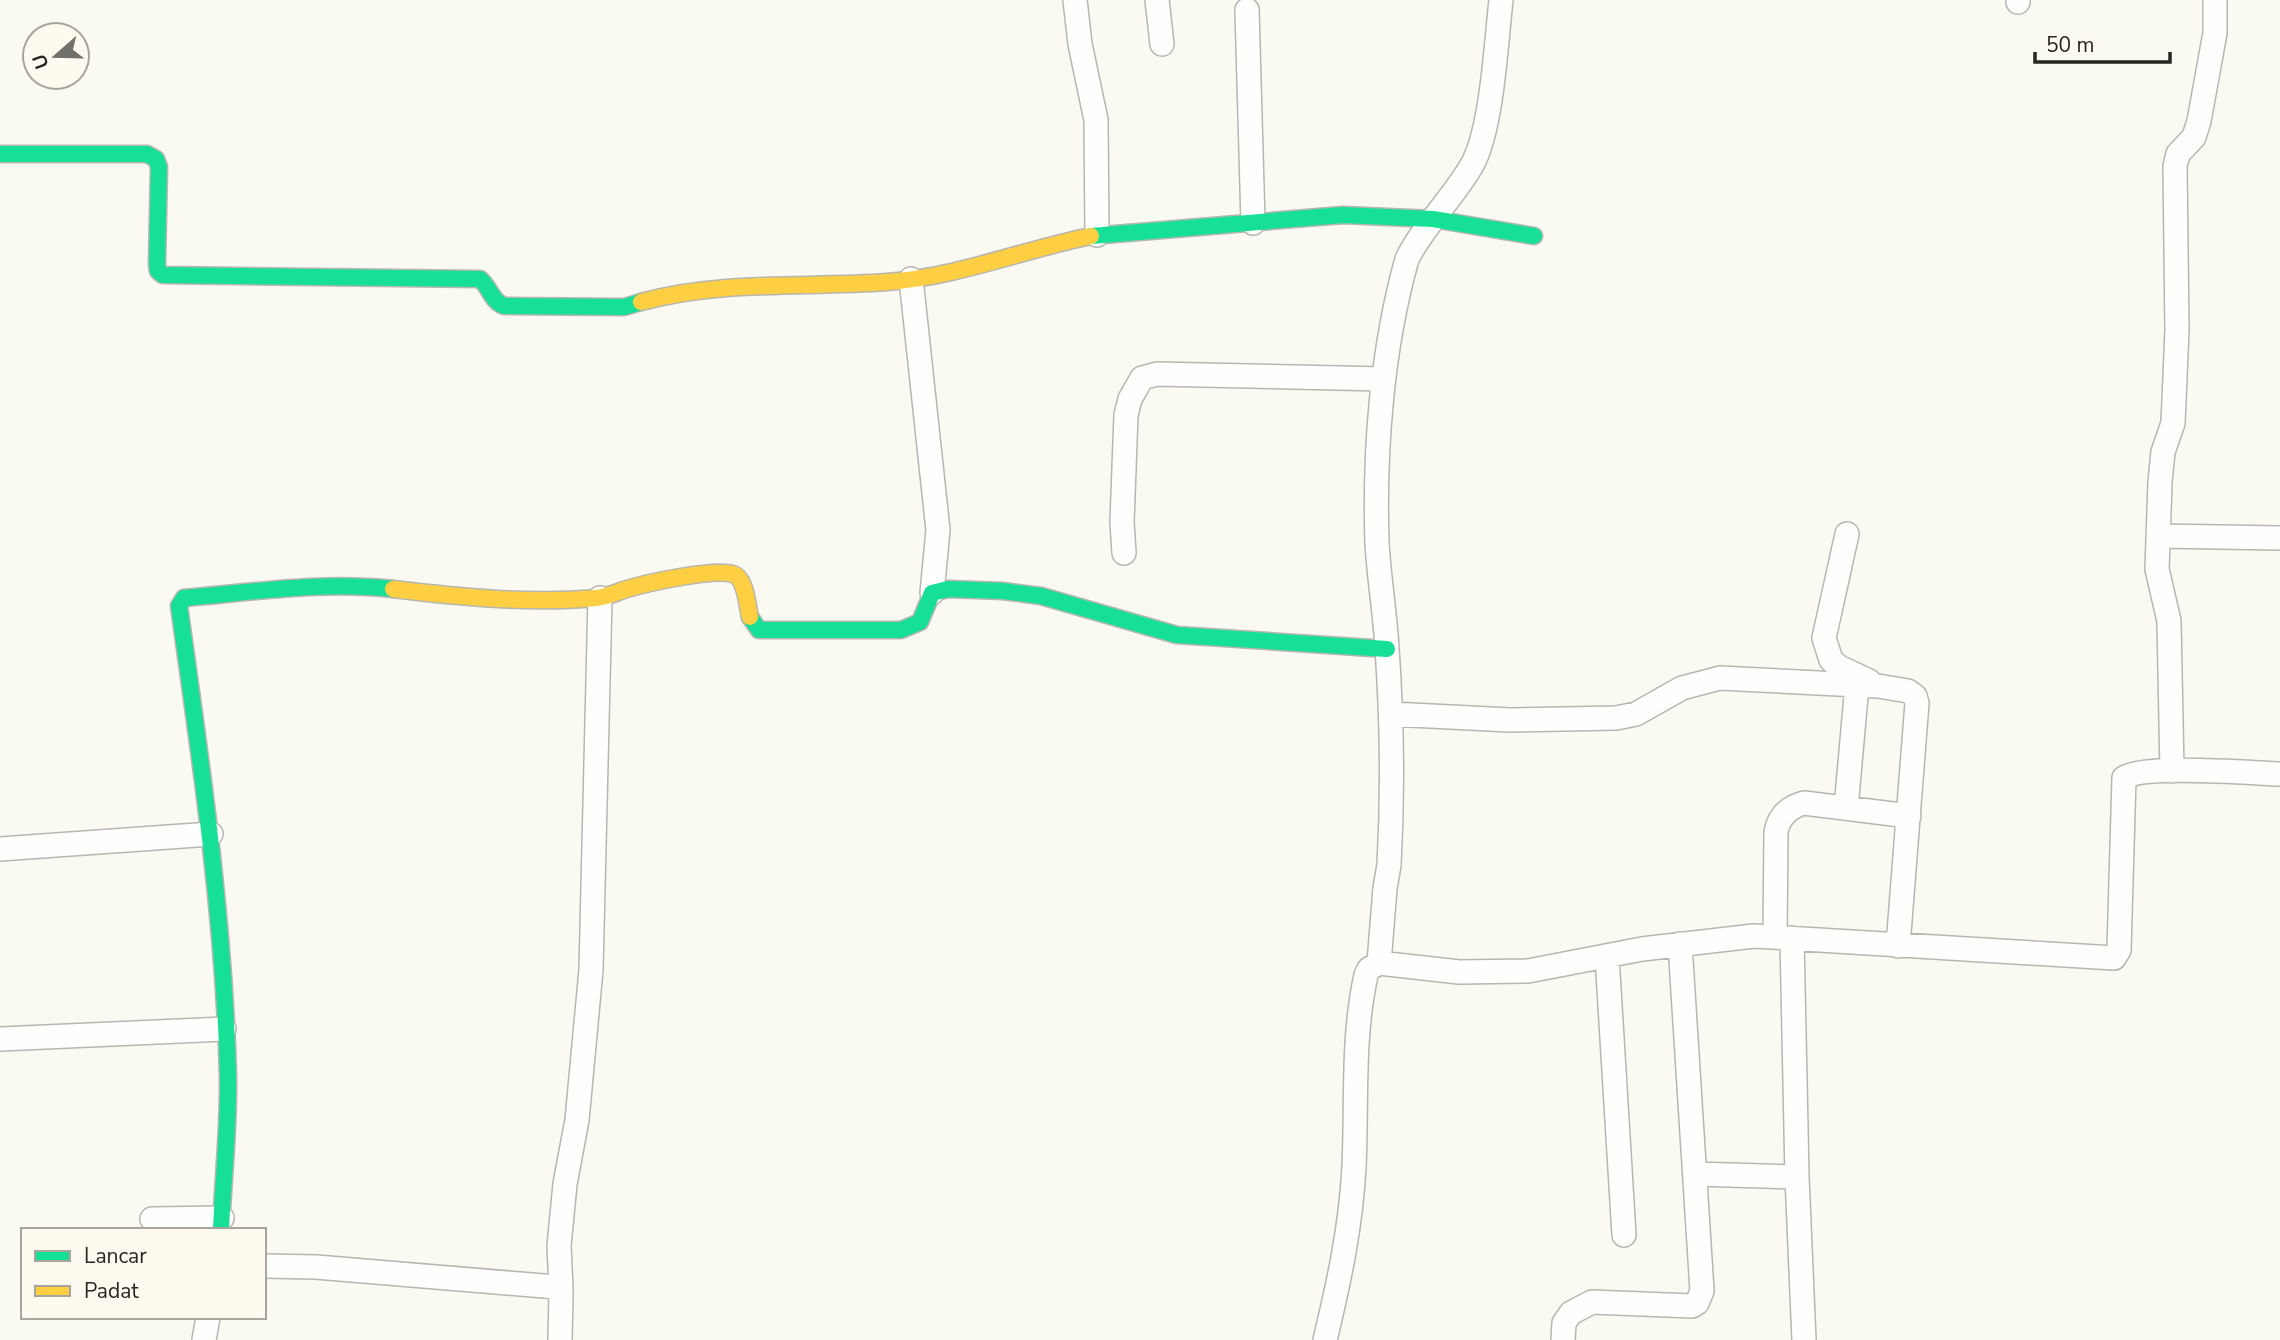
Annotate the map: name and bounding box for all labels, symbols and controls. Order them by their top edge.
north arrow [21,21,91,91]
scale bar [2035,21,2170,65]
text: 50 m [2046,31,2095,59]
text: U [26,50,56,73]
legend [21,1228,266,1319]
text: Lancar [84,1242,147,1270]
text: Padat [84,1277,139,1305]

